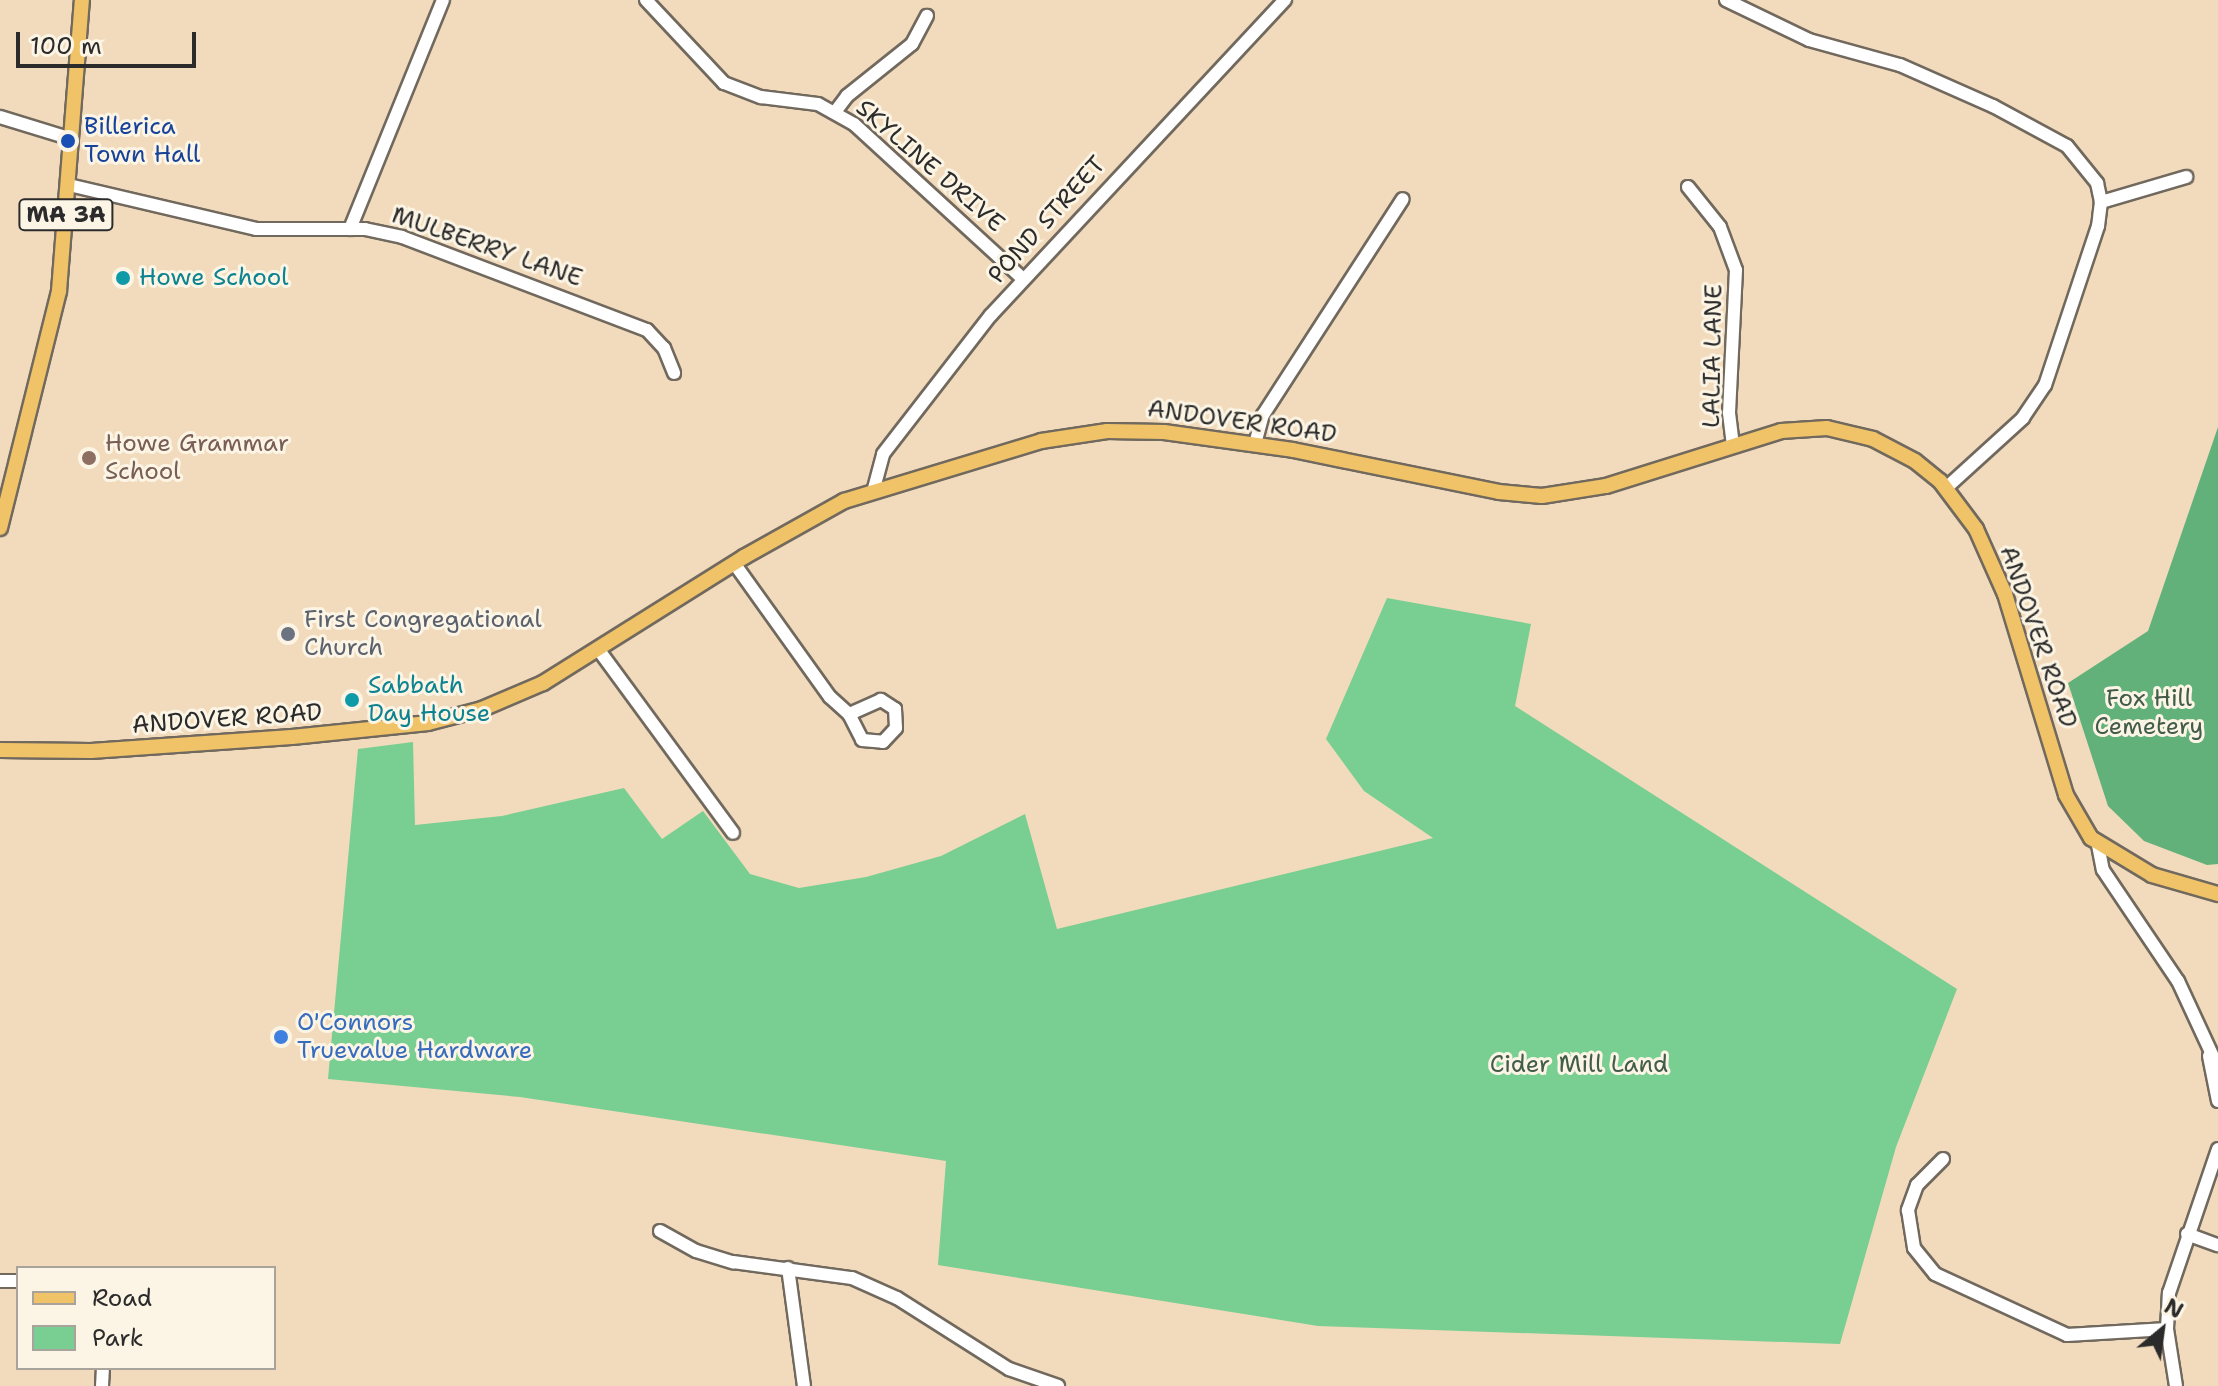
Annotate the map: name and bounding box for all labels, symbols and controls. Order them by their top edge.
scale bar [20,16,200,66]
text: 100 m [30,30,102,62]
street label: SKYLINE DRIVE [850,94,1010,238]
place label: Billerica Town Hall [84,113,200,169]
marker: Billerica Town Hall [59,132,77,150]
street label: POND STREET [982,150,1112,290]
road number: MA 3A [18,197,114,233]
street label: MULBERRY LANE [388,201,586,293]
place label: Howe School [139,264,288,292]
marker: Howe School [114,269,132,287]
street label: LALIA LANE [1697,284,1729,428]
street label: ANDOVER ROAD [1146,394,1338,450]
place label: Howe Grammar School [105,430,289,486]
marker: Howe Grammar School [80,449,98,467]
street label: ANDOVER ROAD [1993,542,2083,732]
place label: First Congregational Church [304,606,542,662]
marker: First Congregational Church [279,625,297,643]
place label: Sabbath Day House [368,672,490,728]
park label: Fox Hill Cemetery [2095,685,2203,741]
marker: Sabbath Day House [343,691,361,709]
street label: ANDOVER ROAD [131,698,323,740]
place label: O'Connors Truevalue Hardware [297,1009,532,1065]
marker: O'Connors Truevalue Hardware [272,1028,290,1046]
park label: Cider Mill Land [1490,1051,1668,1079]
legend [16,1266,276,1370]
text: Road [92,1282,152,1314]
north arrow [2122,1290,2202,1370]
text: N [2159,1292,2189,1325]
text: Park [92,1322,144,1354]

